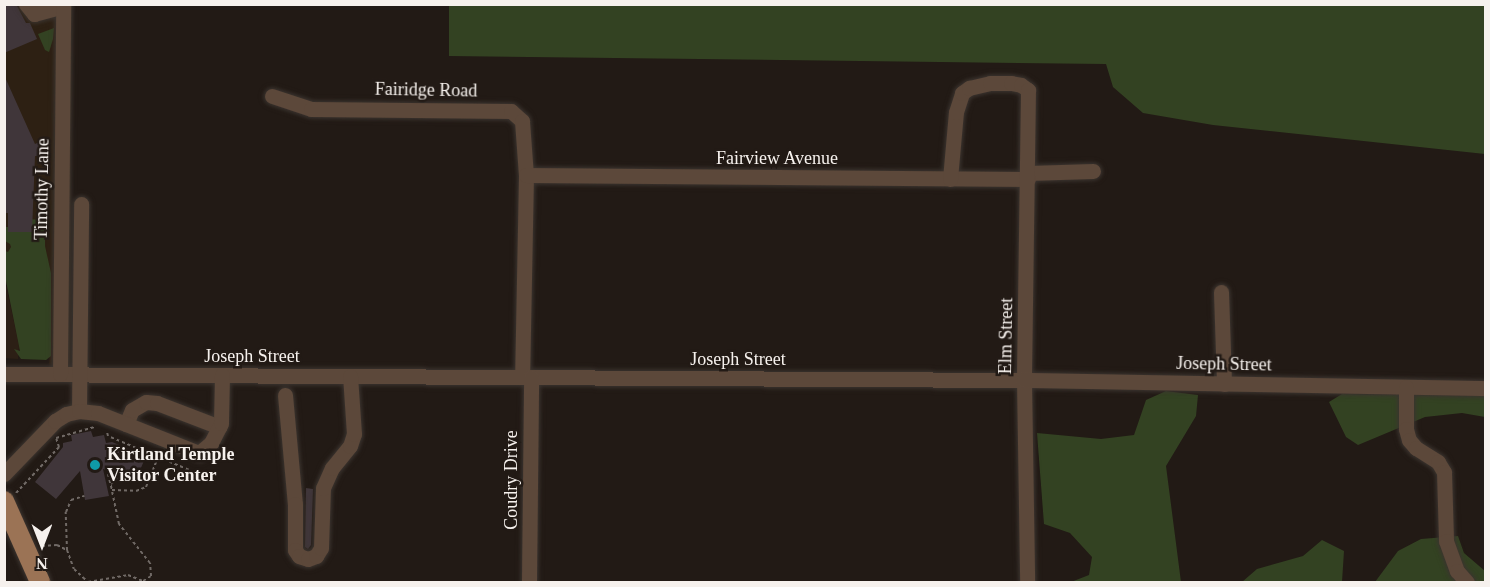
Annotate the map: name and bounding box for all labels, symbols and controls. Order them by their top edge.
street label: Fairidge Road [375,78,477,102]
street label: Timothy Lane [30,138,54,240]
street label: Fairview Avenue [715,147,839,169]
street label: Elm Street [995,298,1017,374]
street label: Joseph Street [204,345,300,367]
street label: Joseph Street [690,348,786,370]
street label: Joseph Street [1176,352,1272,376]
street label: Coudry Drive [500,430,522,530]
place label: Kirtland Temple Visitor Center [107,444,235,486]
marker: Kirtland Temple Visitor Center [88,458,102,472]
north arrow [12,515,72,575]
text: N [36,555,48,572]

